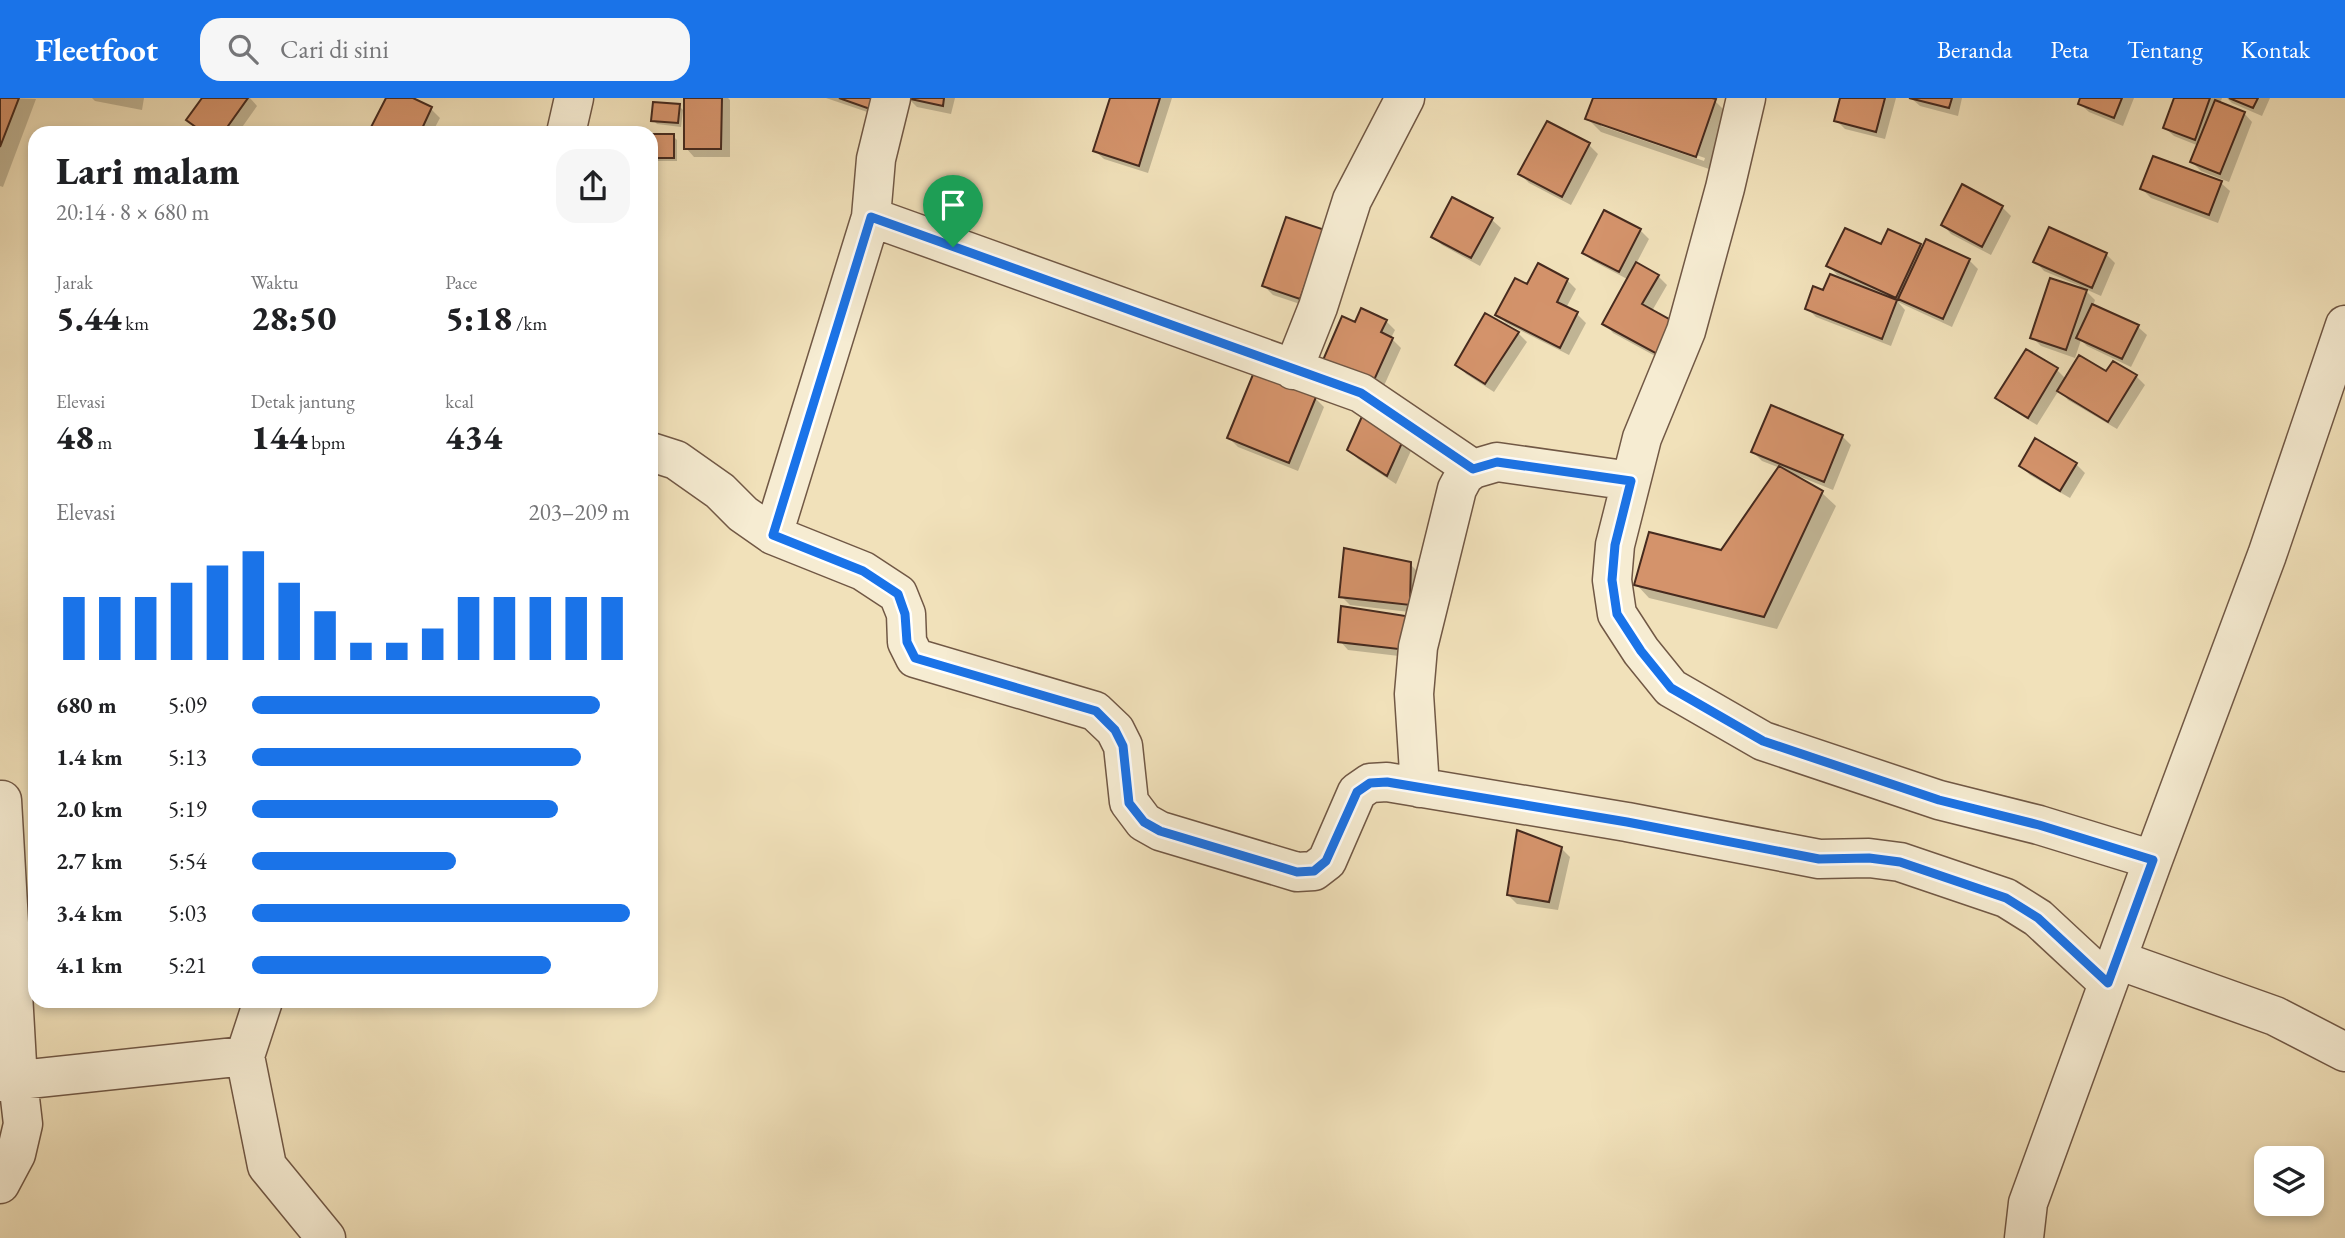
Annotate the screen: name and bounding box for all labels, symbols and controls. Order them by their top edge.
search box [200,18,690,81]
text: Fleetfoot [35,28,158,71]
icon: search [224,30,262,68]
text: Cari di sini [280,32,389,66]
text: Beranda [1937,34,2012,65]
text: Peta [2050,34,2089,65]
text: Tentang [2127,34,2203,65]
text: Kontak [2241,34,2310,65]
text: Lari malam [56,146,240,195]
button: share [556,149,630,223]
pin [923,175,983,247]
icon: arrive [934,186,972,224]
text: 20:14 · 8 × 680 m [56,197,209,227]
text: Jarak [56,270,93,295]
text: Waktu [251,270,299,295]
text: Pace [445,270,477,295]
text: 5.44 [56,295,122,340]
text: 28:50 [251,295,336,340]
text: 5:18 [445,295,512,340]
text: km [122,311,149,336]
text: /km [512,311,547,336]
text: Elevasi [56,389,105,414]
text: Detak jantung [251,389,355,414]
text: kcal [445,389,474,414]
text: 48 [56,414,94,459]
text: 144 [251,414,307,459]
text: 434 [445,414,502,459]
text: m [94,430,112,455]
text: bpm [307,430,346,455]
text: Elevasi [56,497,115,527]
text: 203–209 m [529,497,630,527]
text: 680 m [56,690,117,720]
text: 5:09 [168,690,207,720]
text: 1.4 km [56,742,123,772]
text: 5:13 [168,742,207,772]
text: 2.0 km [56,794,123,824]
text: 5:19 [168,794,207,824]
text: 2.7 km [56,846,123,876]
text: 5:54 [168,846,207,876]
text: 3.4 km [56,898,123,928]
text: 5:03 [168,898,207,928]
text: 4.1 km [56,950,123,980]
text: 5:21 [168,950,207,980]
map controls [2254,1146,2324,1216]
button: layers [2254,1146,2324,1216]

